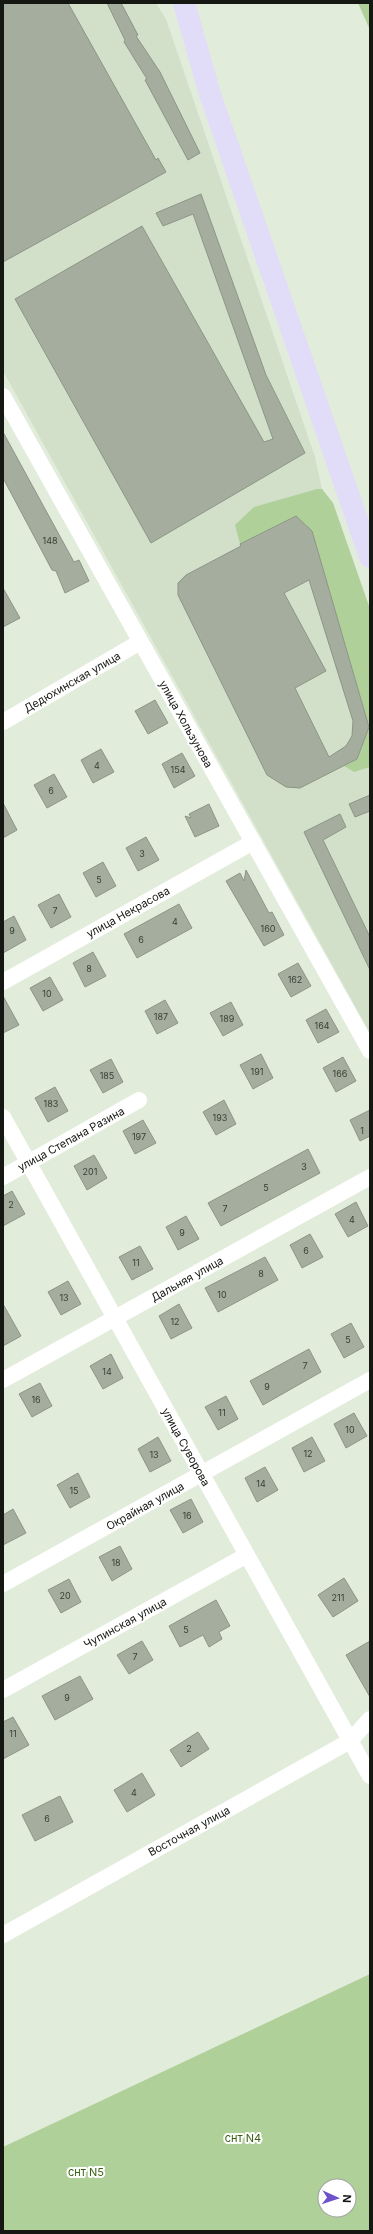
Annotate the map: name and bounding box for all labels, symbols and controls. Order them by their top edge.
house number: 148 [42,535,58,546]
street label: Дедюхинская улица [21,649,123,715]
street label: улица Хользунова [156,678,216,770]
house number: 4 [94,760,100,771]
house number: 154 [171,764,186,775]
house number: 6 [48,785,54,796]
house number: 3 [139,848,145,859]
house number: 5 [96,874,102,885]
street label: улица Некрасова [84,883,172,941]
house number: 7 [52,905,58,916]
house number: 4 [172,916,178,927]
house number: 160 [261,923,276,934]
house number: 9 [9,925,15,936]
house number: 6 [138,934,144,945]
house number: 8 [86,963,92,974]
house number: 162 [288,974,302,985]
house number: 10 [42,988,52,999]
house number: 187 [154,1011,168,1022]
house number: 189 [220,1013,235,1024]
house number: 164 [314,1020,330,1031]
house number: 191 [251,1066,263,1077]
house number: 166 [333,1068,348,1079]
house number: 185 [100,1070,114,1081]
house number: 183 [44,1098,59,1109]
street label: улица Степана Разина [15,1104,127,1174]
house number: 193 [213,1112,228,1123]
house number: 1 [360,1125,364,1136]
house number: 197 [132,1131,146,1142]
house number: 3 [301,1161,307,1172]
house number: 201 [83,1166,97,1177]
house number: 5 [263,1182,269,1193]
house number: 2 [8,1199,14,1210]
house number: 7 [222,1203,228,1214]
house number: 4 [349,1214,355,1225]
house number: 9 [179,1227,185,1238]
house number: 6 [303,1245,309,1256]
street label: Дальняя улица [148,1253,226,1305]
house number: 11 [132,1257,140,1268]
house number: 8 [258,1268,264,1279]
house number: 10 [217,1289,227,1300]
house number: 13 [59,1292,69,1303]
house number: 12 [170,1316,180,1327]
house number: 5 [345,1334,351,1345]
house number: 7 [302,1360,308,1371]
house number: 14 [102,1366,112,1377]
house number: 9 [264,1381,270,1392]
house number: 16 [31,1394,41,1405]
street label: улица Суворова [159,1406,213,1488]
house number: 11 [218,1407,226,1418]
house number: 10 [345,1424,355,1435]
house number: 12 [303,1448,313,1459]
house number: 13 [149,1449,159,1460]
house number: 14 [256,1478,266,1489]
street label: Окрайная улица [104,1479,186,1533]
house number: 15 [69,1485,79,1496]
house number: 16 [182,1510,192,1521]
house number: 18 [111,1557,121,1568]
house number: 20 [59,1590,71,1601]
house number: 211 [332,1592,344,1603]
street label: Чупинская улица [81,1595,169,1651]
house number: 5 [183,1624,189,1635]
house number: 7 [132,1651,138,1662]
house number: 9 [64,1692,70,1703]
house number: 11 [9,1728,17,1739]
house number: 2 [186,1743,192,1754]
house number: 4 [131,1787,137,1798]
street label: Восточная улица [146,1803,232,1859]
house number: 6 [44,1813,50,1824]
park label: снт N4 [225,2131,261,2145]
park label: снт N5 [68,2165,104,2179]
north arrow [317,2178,357,2218]
text: N [340,2194,354,2203]

